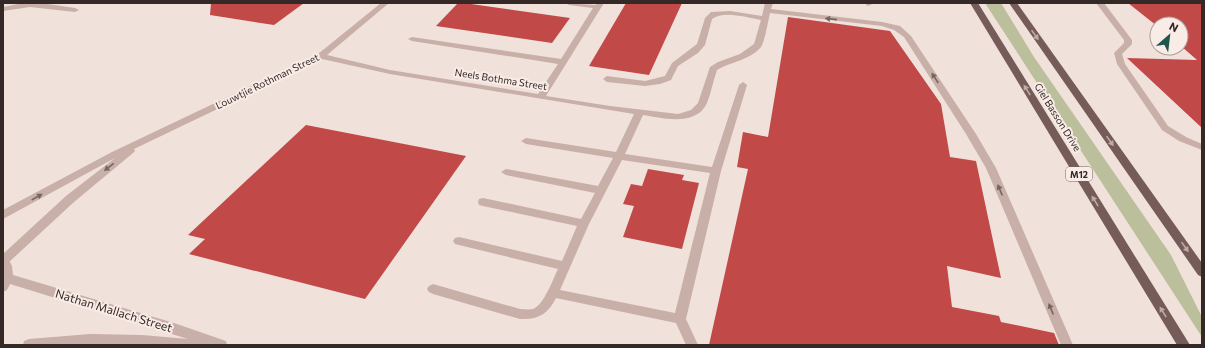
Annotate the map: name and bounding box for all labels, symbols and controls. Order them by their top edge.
one-way arrow [825,15,837,22]
north arrow [1149,16,1189,56]
text: N [1167,19,1181,34]
one-way arrow [1031,30,1039,40]
street label: Louwtjie Rothman Street [213,51,321,111]
street label: Neels Bothma Street [454,66,548,92]
one-way arrow [931,72,938,84]
street label: Giel Basson Drive [1032,81,1084,153]
one-way arrow [1024,84,1031,96]
one-way arrow [1106,136,1114,146]
one-way arrow [104,163,115,172]
road number: M12 [1066,167,1092,181]
one-way arrow [997,183,1003,195]
one-way arrow [32,193,43,200]
one-way arrow [1092,195,1099,207]
one-way arrow [1181,242,1189,253]
street label: Nathan Mallach Street [54,286,174,334]
one-way arrow [1048,303,1054,315]
one-way arrow [1160,306,1167,318]

